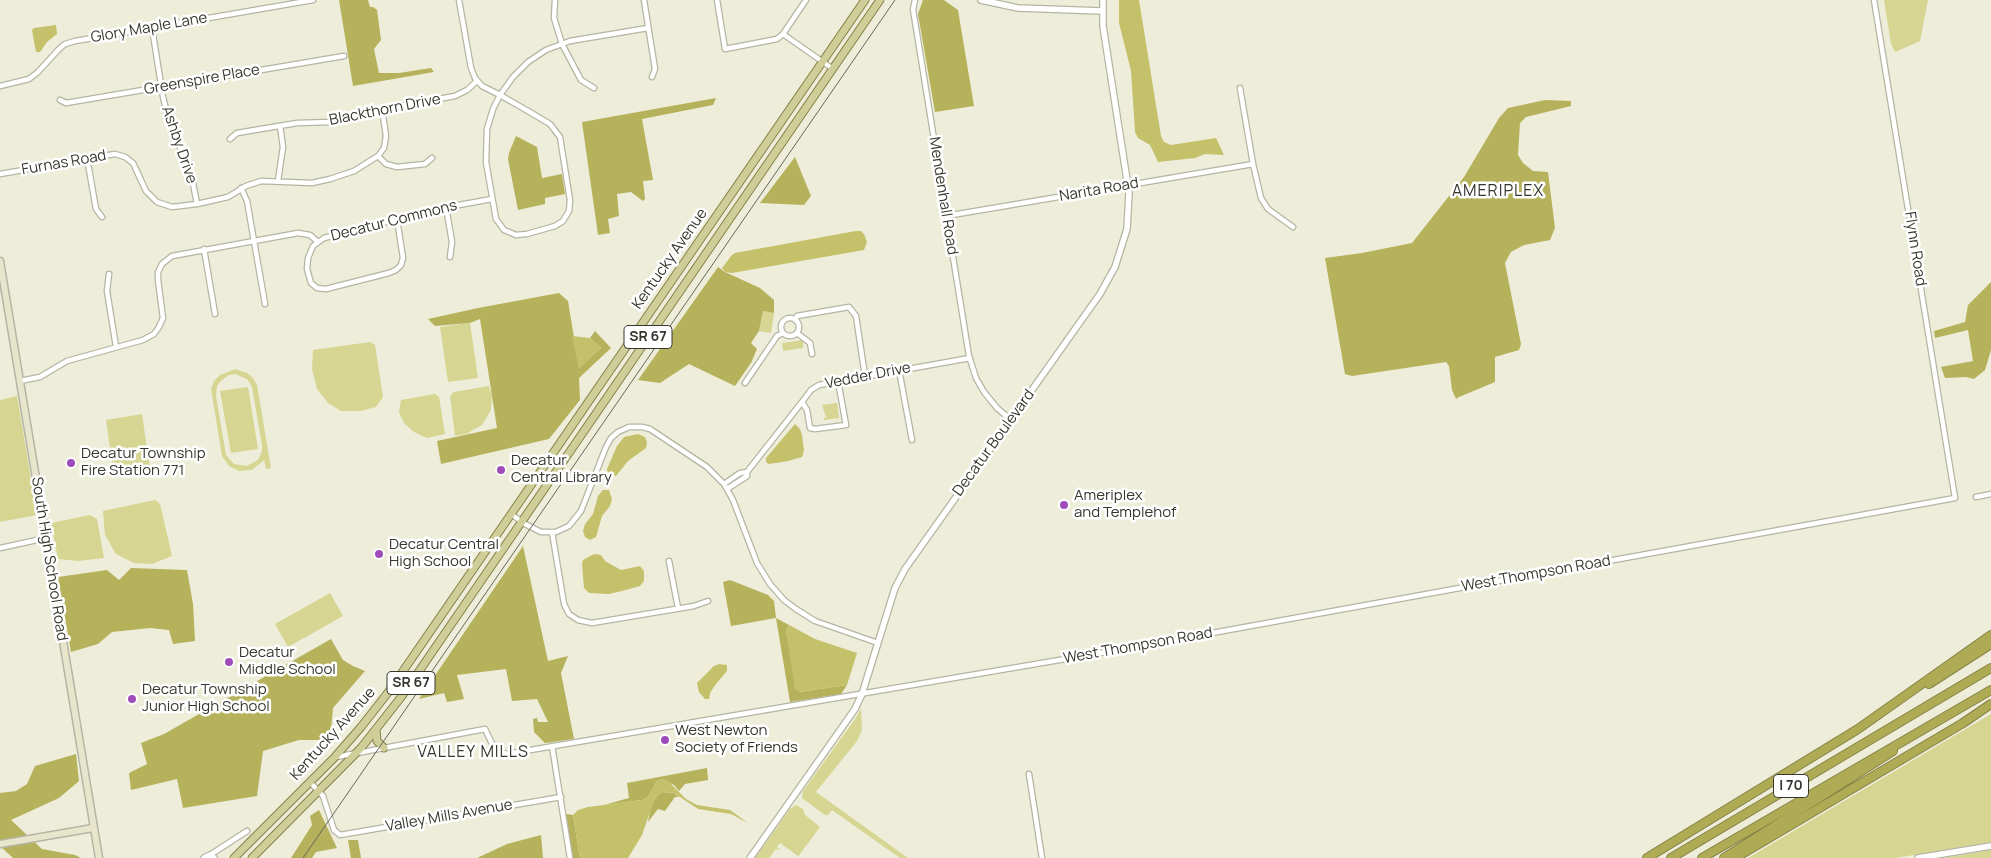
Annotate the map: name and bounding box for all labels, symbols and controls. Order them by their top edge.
street label: Glory Maple Lane [89,9,209,47]
street label: Greenspire Place [143,61,261,99]
street label: Blackthorn Drive [328,90,442,130]
street label: Ashby Drive [157,104,201,186]
street label: Mendenhall Road [925,136,961,256]
street label: Furnas Road [20,147,108,179]
street label: Narita Road [1058,174,1140,206]
district label: AMERIPLEX [1451,182,1545,202]
street label: Decatur Commons [329,197,459,245]
street label: Kentucky Avenue [629,205,711,313]
street label: Flynn Road [1900,210,1930,288]
road number: SR 67 [624,326,672,348]
street label: Vedder Drive [824,359,912,393]
street label: Decatur Boulevard [949,386,1039,500]
place label: Decatur Township Fire Station 771 [81,445,206,480]
place label: Decatur Central Library [511,452,612,487]
marker: Decatur Township Fire Station 771 [65,457,77,469]
marker: Decatur Central Library [495,464,507,476]
street label: South High School Road [27,476,71,642]
place label: Ameriplex and Templehof [1074,487,1176,522]
marker: Ameriplex and Templehof [1058,499,1070,511]
place label: Decatur Central High School [389,536,499,571]
marker: Decatur Central High School [373,548,385,560]
street label: West Thompson Road [1460,552,1612,596]
street label: West Thompson Road [1062,624,1214,668]
place label: Decatur Middle School [239,644,336,679]
marker: Decatur Middle School [223,656,235,668]
road number: SR 67 [387,671,435,694]
place label: Decatur Township Junior High School [142,681,270,716]
street label: Kentucky Avenue [287,684,379,784]
marker: Decatur Township Junior High School [126,693,138,705]
place label: West Newton Society of Friends [675,722,798,757]
marker: West Newton Society of Friends [659,734,671,746]
district label: VALLEY MILLS [416,743,530,763]
road number: I 70 [1774,774,1808,798]
street label: Valley Mills Avenue [384,796,514,836]

